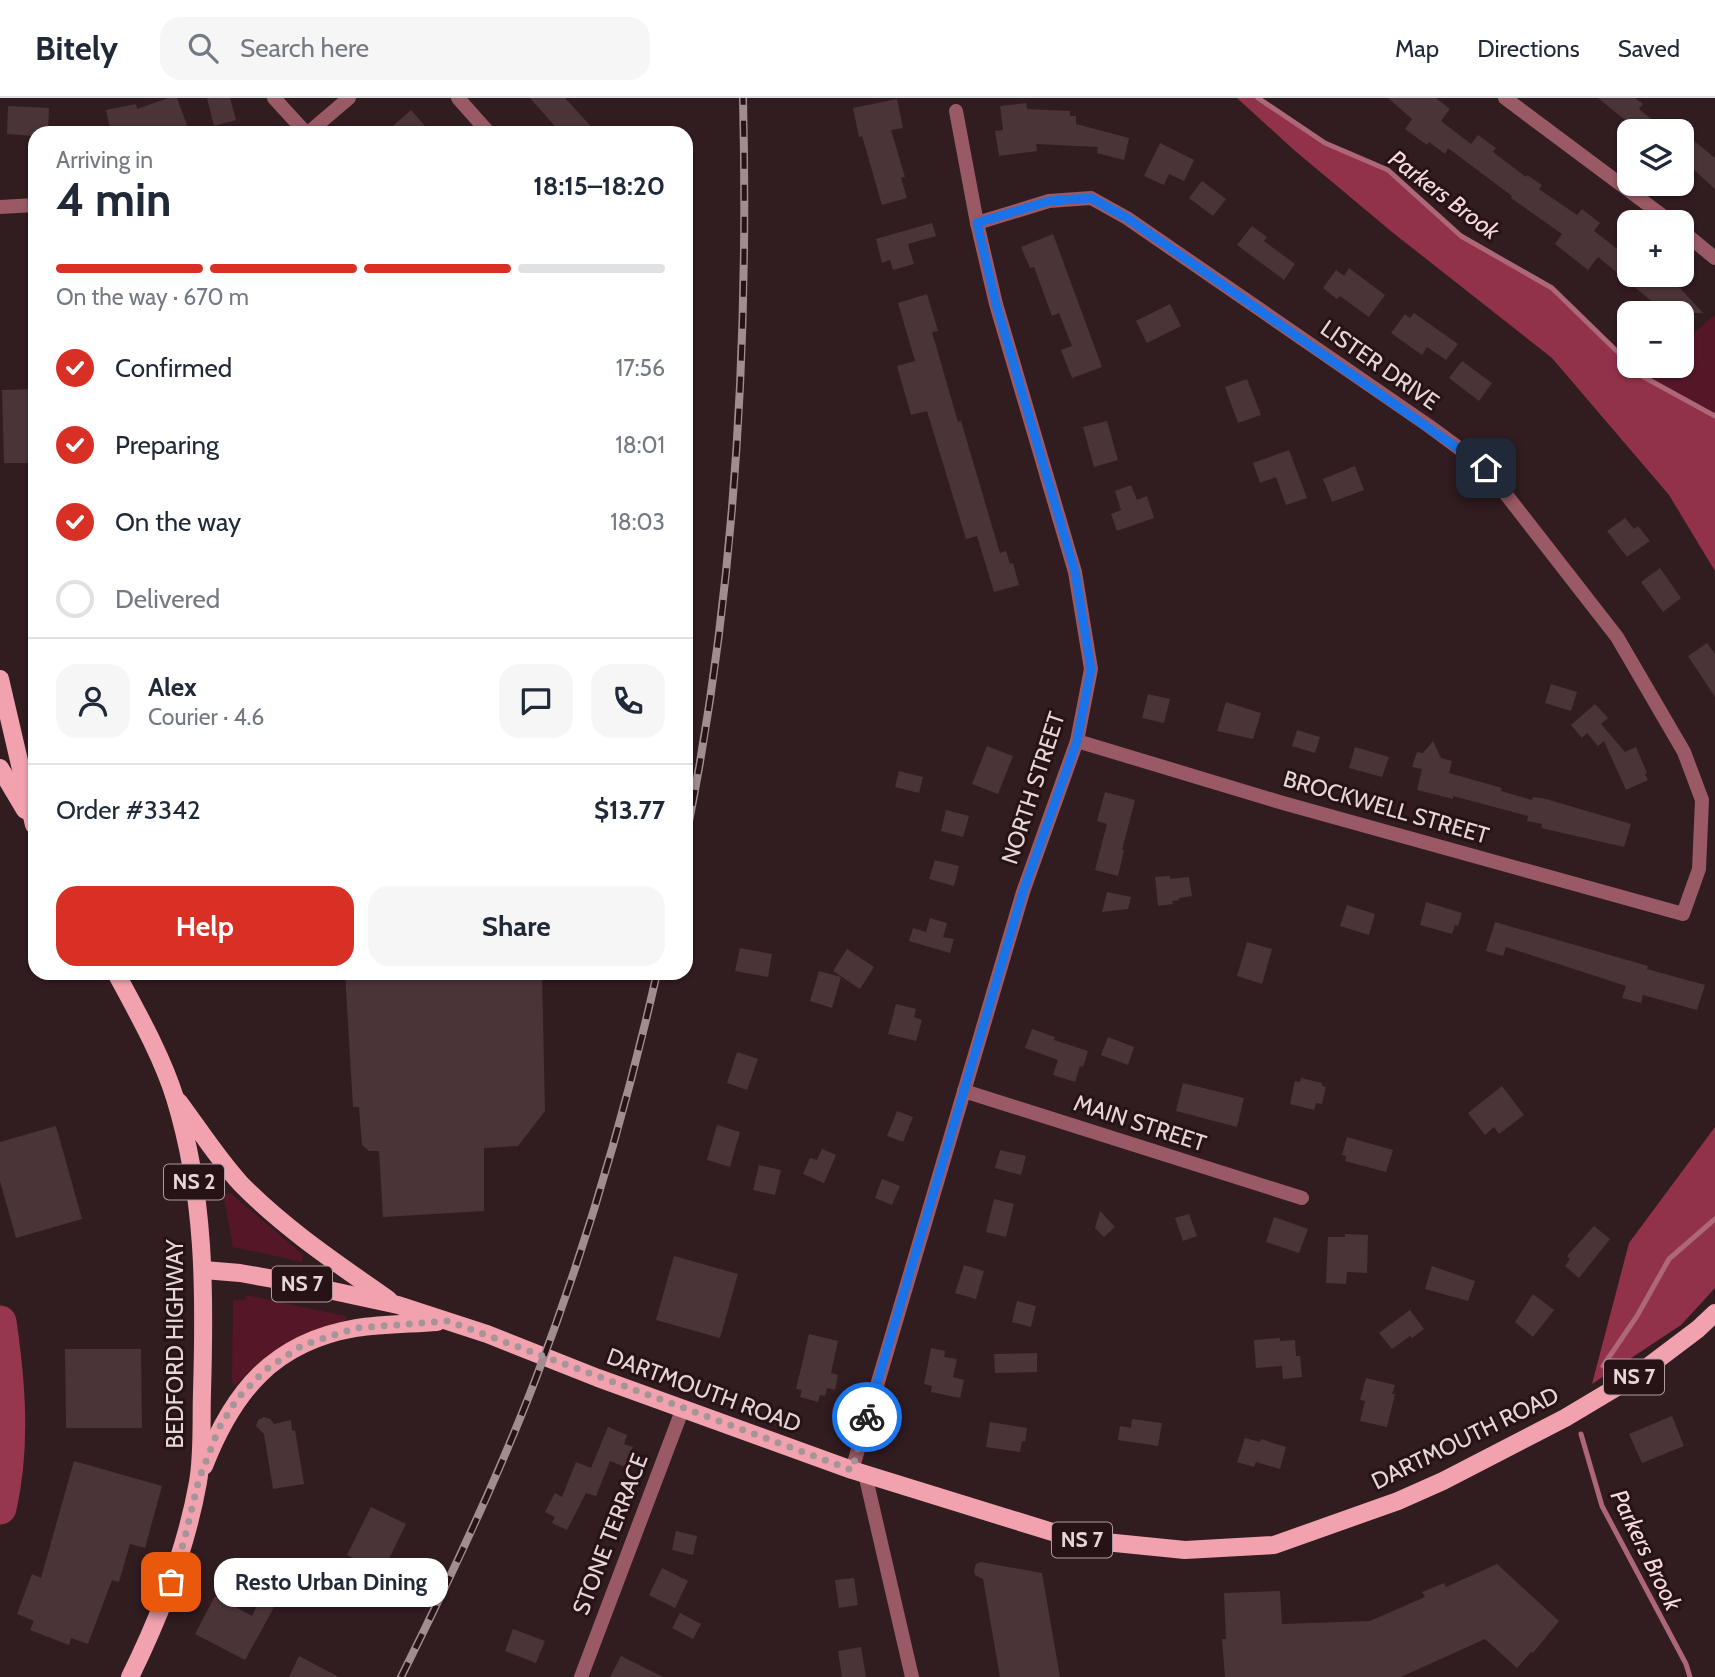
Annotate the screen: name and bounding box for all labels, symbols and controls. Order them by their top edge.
search box [160,17,650,80]
text: Bitely [35,28,118,68]
icon: search [184,29,222,67]
text: Search here [240,32,369,64]
text: Map [1395,34,1439,63]
text: Directions [1477,34,1580,63]
text: Saved [1618,34,1680,63]
map controls [1617,119,1694,378]
button: layers [1617,119,1694,196]
water label: Parkers Brook [1383,144,1506,246]
text: Arriving in [56,146,153,174]
text: 18:15–18:20 [533,170,665,202]
text: 4 min [56,172,171,228]
button: + [1617,210,1694,287]
text: On the way · 670 m [56,283,249,311]
button: − [1617,301,1694,378]
street label: LISTER DRIVE [1315,314,1445,416]
icon: check [56,349,94,387]
text: Confirmed [115,352,232,384]
text: 17:56 [616,354,665,382]
icon: check [56,426,94,464]
text: Preparing [115,429,219,461]
text: 18:01 [615,431,665,459]
pin [1456,438,1516,498]
icon: home [1467,449,1505,487]
icon: check [56,503,94,541]
text: On the way [115,506,241,538]
text: 18:03 [610,508,665,536]
text: Delivered [115,583,220,615]
button: person [56,664,130,738]
button: chat [499,664,573,738]
button: phone [591,664,665,738]
text: Alex [148,671,197,703]
text: Courier · 4.6 [148,703,264,731]
street label: NORTH STREET [995,708,1071,868]
street label: BROCKWELL STREET [1280,764,1492,850]
text: Order #3342 [56,794,201,826]
text: $13.77 [594,794,665,826]
button: Help [56,886,354,966]
button: Share [368,886,665,966]
street label: MAIN STREET [1070,1088,1210,1158]
road number: NS 2 [164,1164,224,1200]
street label: BEDFORD HIGHWAY [161,1239,189,1448]
road number: NS 7 [272,1266,332,1302]
street label: DARTMOUTH ROAD [603,1342,805,1438]
road number: NS 7 [1604,1360,1664,1394]
street label: DARTMOUTH ROAD [1367,1381,1563,1495]
courier [832,1382,902,1452]
icon: bike [848,1398,886,1436]
street label: STONE TERRACE [566,1449,654,1619]
water label: Parkers Brook [1605,1485,1689,1616]
road number: NS 7 [1052,1522,1112,1558]
pin [141,1552,201,1612]
callout: Resto Urban Dining [213,1558,448,1606]
icon: bag [152,1563,190,1601]
text: Resto Urban Dining [235,1568,427,1596]

